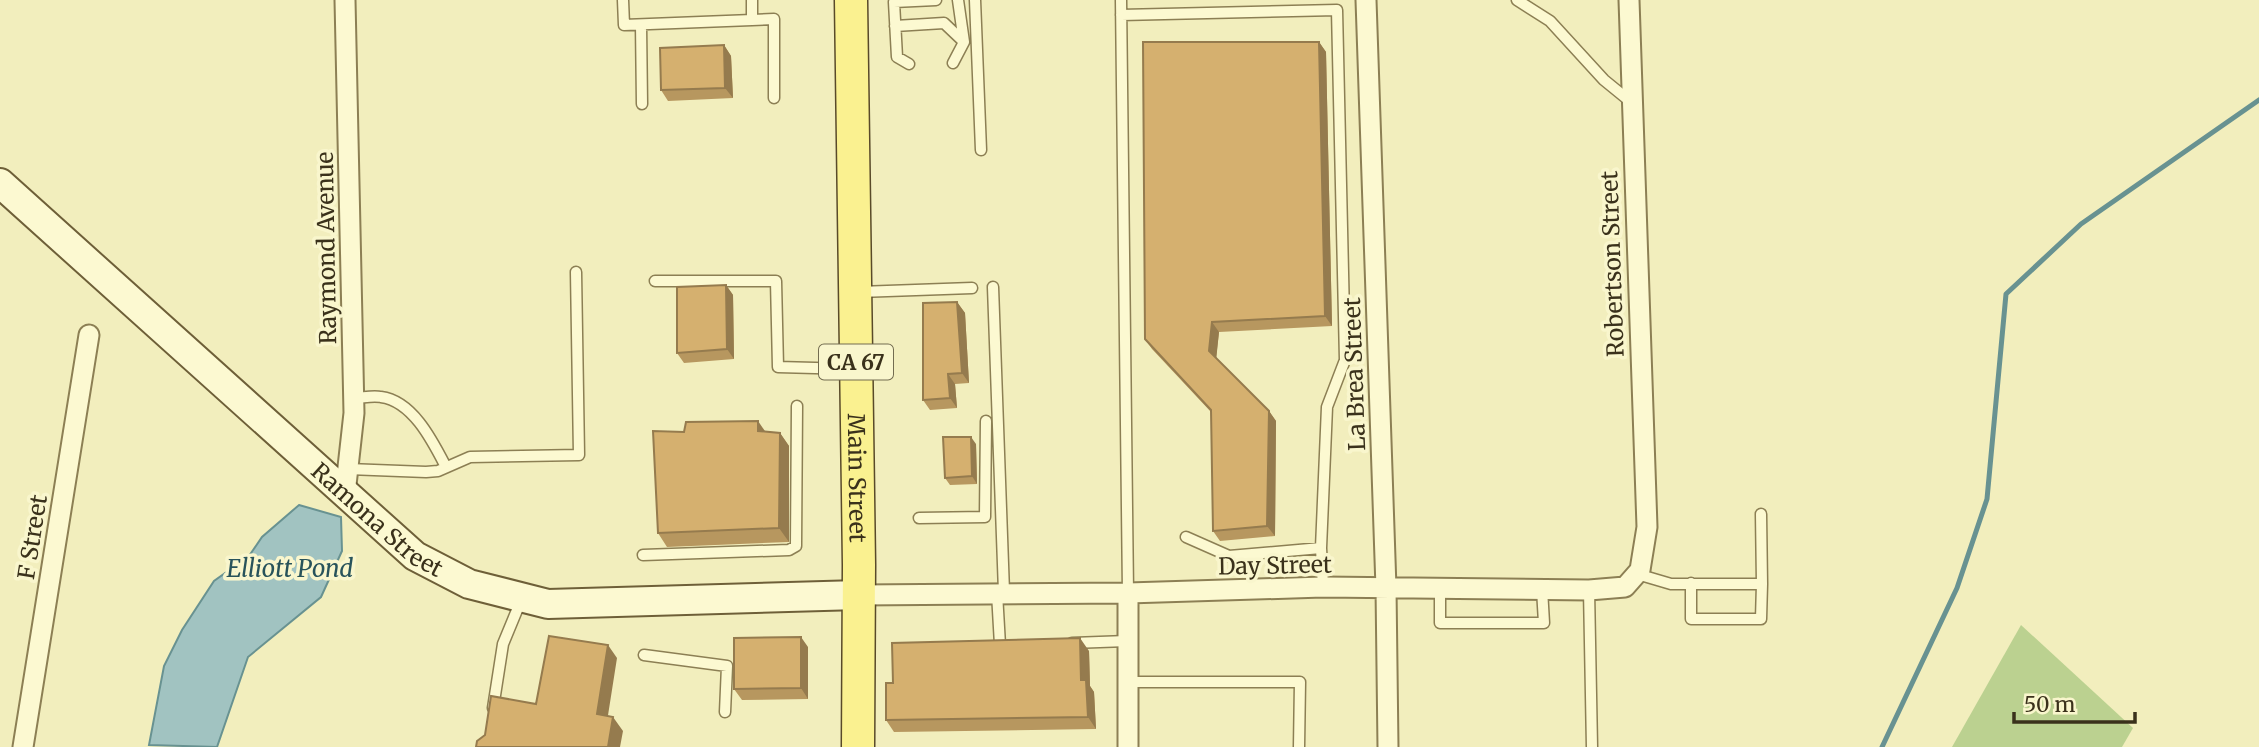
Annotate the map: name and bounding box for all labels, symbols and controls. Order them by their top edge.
street label: Raymond Avenue [310,151,342,345]
street label: Robertson Street [1594,170,1630,358]
street label: La Brea Street [1337,297,1371,451]
road number: CA 67 [819,344,893,380]
street label: Main Street [842,413,873,543]
street label: Ramona Street [306,456,448,583]
street label: F Street [11,493,53,581]
street label: Day Street [1218,550,1332,580]
water label: Elliott Pond [227,553,353,584]
scale bar [2014,680,2135,724]
text: 50 m [2024,691,2075,718]

